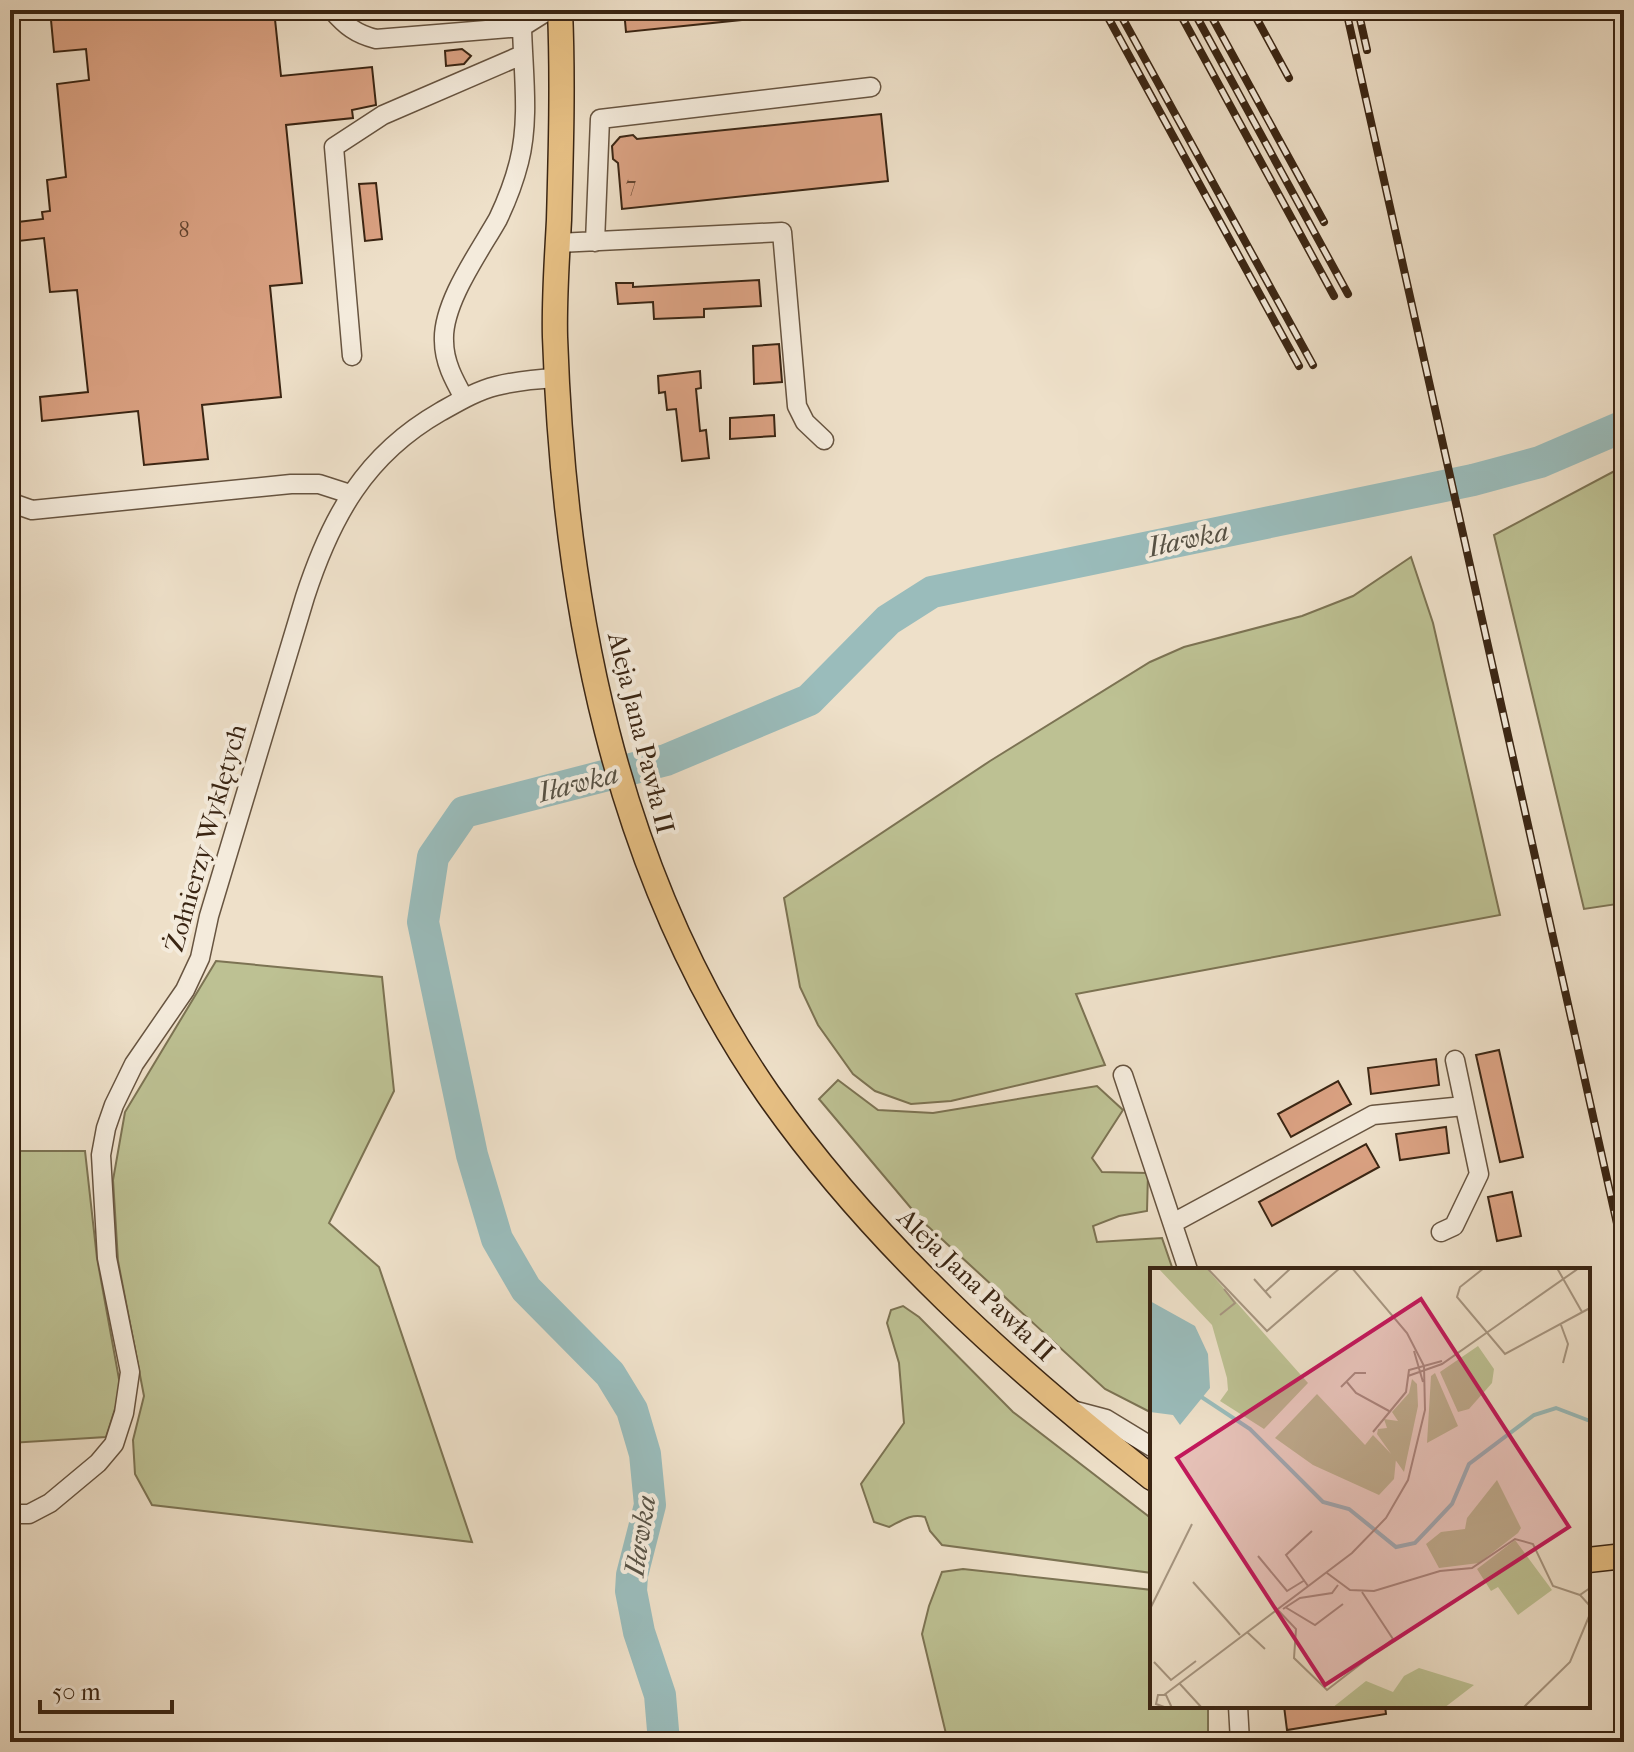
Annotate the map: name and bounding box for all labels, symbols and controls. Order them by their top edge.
house number: 7 [626,172,636,198]
house number: 8 [178,217,190,243]
water label: Iławka [1144,514,1231,564]
street label: Aleja Jana Pawła II [601,628,681,837]
street label: Żołnierzy Wyklętych [158,720,254,956]
water label: Iławka [533,757,622,809]
street label: Aleja Jana Pawła II [890,1202,1061,1368]
inset map [1150,1268,1590,1708]
water label: Iławka [617,1493,663,1580]
scale bar [40,1664,172,1714]
text: 50 m [52,1678,101,1706]

